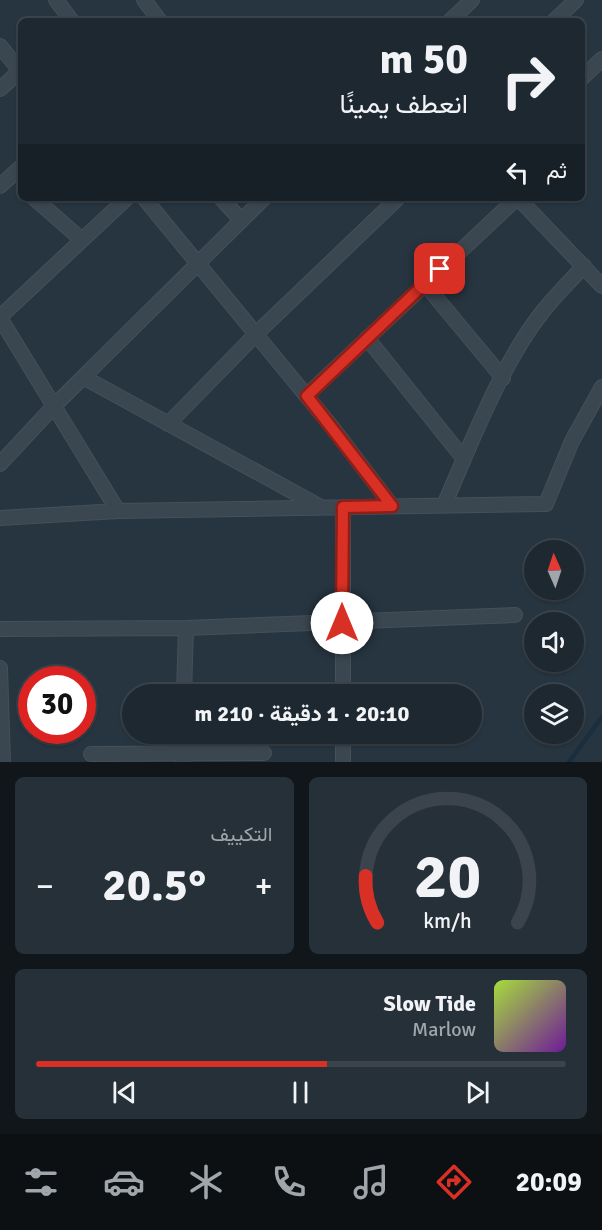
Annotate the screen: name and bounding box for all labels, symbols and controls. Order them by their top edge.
text: 50 m [379,34,468,85]
icon: right [489,42,567,120]
text: انعطف يمينًا [339,88,468,121]
icon: left [501,156,534,189]
text: ثم [546,157,567,184]
pin [414,243,465,294]
icon: arrive [423,252,456,285]
north arrow [524,540,584,600]
map controls [524,540,584,744]
position arrow [310,591,374,655]
button: sound [524,612,584,672]
speed limit sign: 30 [18,666,96,744]
button: layers [524,684,584,744]
text: 20:10 · 1 دقيقة · 210 m [195,700,409,727]
text: التكييف [210,822,273,847]
text: 20 [414,838,481,915]
text: 20.5° [102,858,206,913]
text: − [36,866,54,907]
text: + [255,866,272,907]
text: km/h [423,908,472,934]
text: Slow Tide [384,990,476,1017]
text: Marlow [412,1017,476,1042]
icon: previous [108,1076,141,1109]
icon: pause [284,1076,317,1109]
icon: next [461,1076,494,1109]
icon: filters [20,1161,62,1203]
icon: car [103,1161,145,1203]
icon: climate [185,1161,227,1203]
icon: phone [268,1161,310,1203]
icon: music [350,1161,392,1203]
icon: directions [433,1161,475,1203]
text: 20:09 [515,1166,582,1199]

